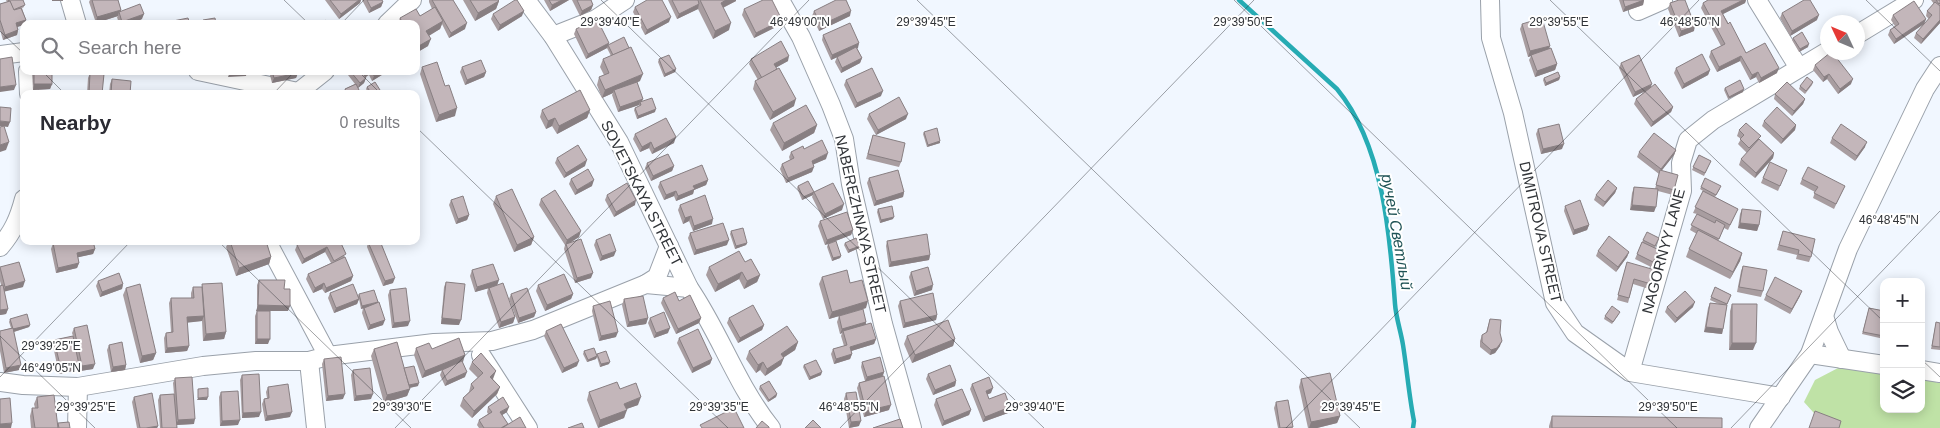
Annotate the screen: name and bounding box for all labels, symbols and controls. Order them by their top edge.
text: 29°39'40"E [580,15,640,29]
text: 46°49'00"N [770,15,830,29]
text: 29°39'45"E [896,15,956,29]
text: 29°39'50"E [1213,15,1273,29]
text: 29°39'55"E [1529,15,1589,29]
text: 46°48'50"N [1660,15,1720,29]
north arrow [1820,15,1865,60]
search box [20,20,420,75]
icon: search [38,34,66,62]
text: Search here [78,37,182,58]
text: Nearby [40,111,111,134]
text: 0 results [340,114,400,131]
street label: SOVETSKAYA STREET [598,117,686,269]
street label: NABEREZHNAYA STREET [832,133,890,315]
street label: DIMITROVA STREET [1516,160,1566,304]
water label: ручей Светлый [1378,172,1416,292]
street label: NAGORNYY LANE [1638,187,1688,315]
text: 46°48'45"N [1859,213,1919,227]
map controls [1880,278,1925,413]
button: + [1880,278,1925,323]
button: − [1880,323,1925,368]
text: 29°39'25"E [21,339,81,353]
text: 46°49'05"N [21,361,81,375]
button: layers [1880,368,1925,413]
text: 29°39'25"E [56,400,116,414]
text: 29°39'30"E [372,400,432,414]
text: 29°39'35"E [689,400,749,414]
text: 46°48'55"N [819,400,879,414]
text: 29°39'40"E [1005,400,1065,414]
text: 29°39'45"E [1321,400,1381,414]
text: 29°39'50"E [1638,400,1698,414]

